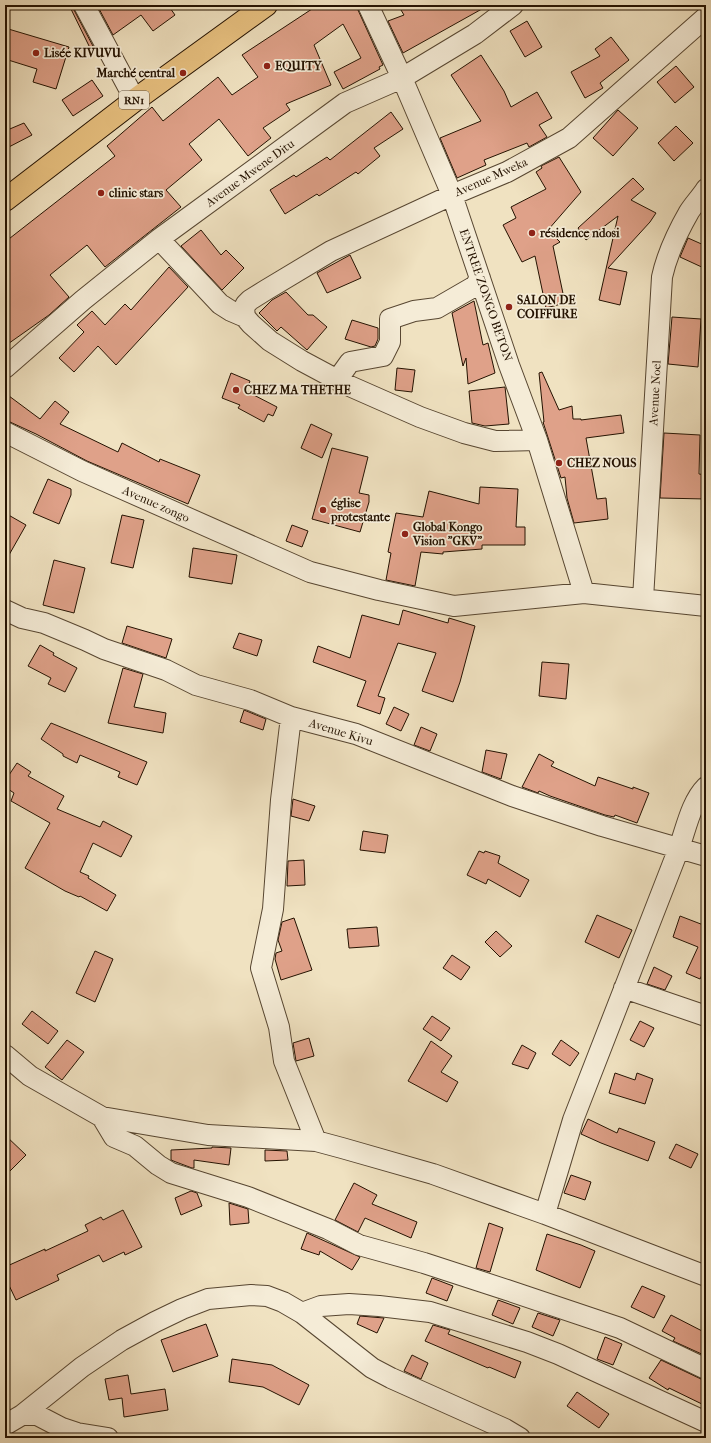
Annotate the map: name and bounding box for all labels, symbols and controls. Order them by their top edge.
place label: Lisée KIVUVU [44,46,122,60]
marker: Lisée KIVUVU [31,48,41,58]
place label: EQUITY [275,59,323,73]
marker: EQUITY [262,61,272,71]
place label: Marché central [96,66,176,80]
marker: Marché central [178,68,188,78]
road number: RN1 [119,91,149,109]
street label: Avenue Mwene Ditu [202,136,297,210]
street label: Avenue Mweka [451,154,530,200]
place label: clinic stars [109,186,164,200]
marker: clinic stars [96,188,106,198]
place label: résidence ndosi [539,226,620,240]
street label: ENTREE ZONGO BETON [457,227,515,363]
marker: résidence ndosi [527,228,537,238]
place label: SALON DE COIFFURE [517,293,578,321]
marker: SALON DE COIFFURE [504,302,514,312]
street label: Avenue Noel [646,359,664,427]
place label: CHEZ MA THETHE [244,383,351,397]
marker: CHEZ MA THETHE [231,385,241,395]
place label: CHEZ NOUS [567,456,636,470]
marker: CHEZ NOUS [554,458,564,468]
street label: Avenue zongo [119,483,192,525]
place label: église protestante [330,496,390,525]
marker: église protestante [318,505,328,515]
place label: Global Kongo Vision "GKV" [412,520,482,548]
marker: Global Kongo Vision "GKV" [400,529,410,539]
street label: Avenue Kivu [306,715,375,748]

